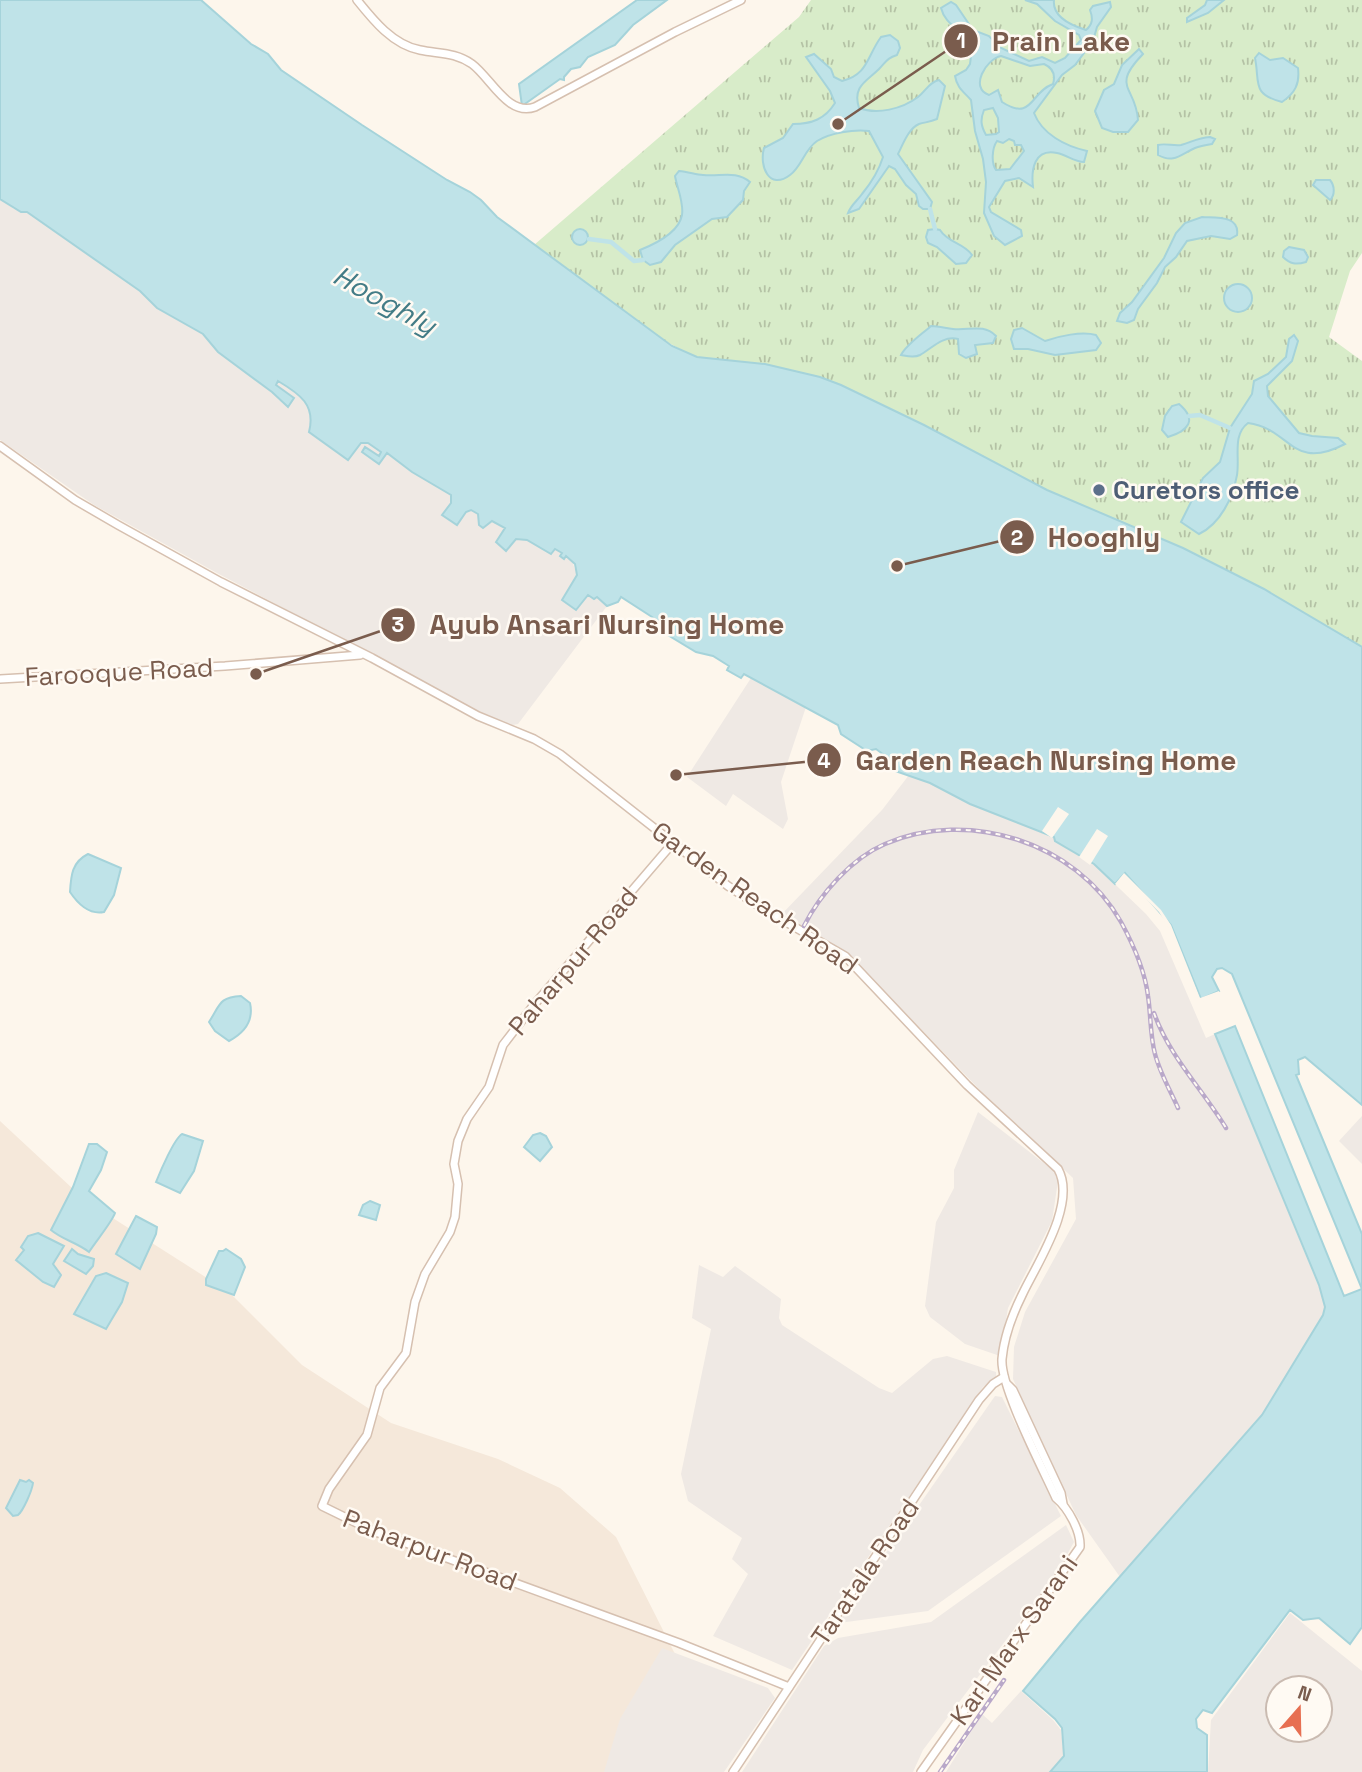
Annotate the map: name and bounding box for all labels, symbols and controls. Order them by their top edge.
callout: Prain Lake [943,17,1144,66]
text: Prain Lake [992,23,1130,59]
text: 1 [956,27,966,54]
water label: Hooghly [327,257,444,344]
place label: Curetors office [1113,473,1299,507]
marker: Curetors office [1091,482,1107,498]
callout: Hooghly [999,513,1174,562]
text: Hooghly [1048,519,1160,555]
text: 2 [1011,524,1023,551]
callout: Ayub Ansari Nursing Home [380,600,798,649]
text: Ayub Ansari Nursing Home [430,606,784,642]
text: 3 [392,611,404,638]
street label: Farooque Road [24,650,214,694]
callout: Garden Reach Nursing Home [807,736,1250,785]
text: Garden Reach Nursing Home [856,742,1236,778]
text: 4 [817,747,831,774]
street label: Garden Reach Road [645,814,865,982]
street label: Paharpur Road [501,880,645,1042]
street label: Taratala Road [803,1492,927,1652]
street label: Paharpur Road [338,1501,522,1599]
street label: Karl Marx Sarani [943,1548,1085,1732]
north arrow [1264,1674,1334,1744]
text: N [1294,1680,1315,1707]

